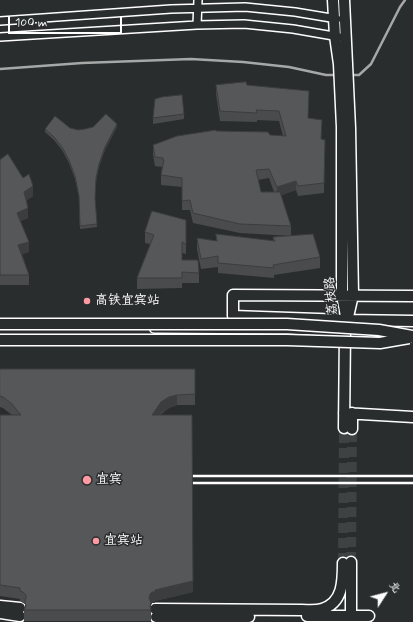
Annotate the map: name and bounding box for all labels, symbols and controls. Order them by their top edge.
scale bar [10,8,124,34]
text: 100 m [15,15,47,31]
street label: 荔枝路 [323,276,341,316]
place label: 高铁宜宾站 [95,293,160,309]
marker: 高铁宜宾站 [82,296,92,306]
place label: 宜宾 [96,472,122,488]
marker: 宜宾 [81,474,93,486]
place label: 宜宾站 [104,533,143,549]
marker: 宜宾站 [91,536,101,546]
north arrow [365,574,405,614]
text: 北 [386,578,404,596]

